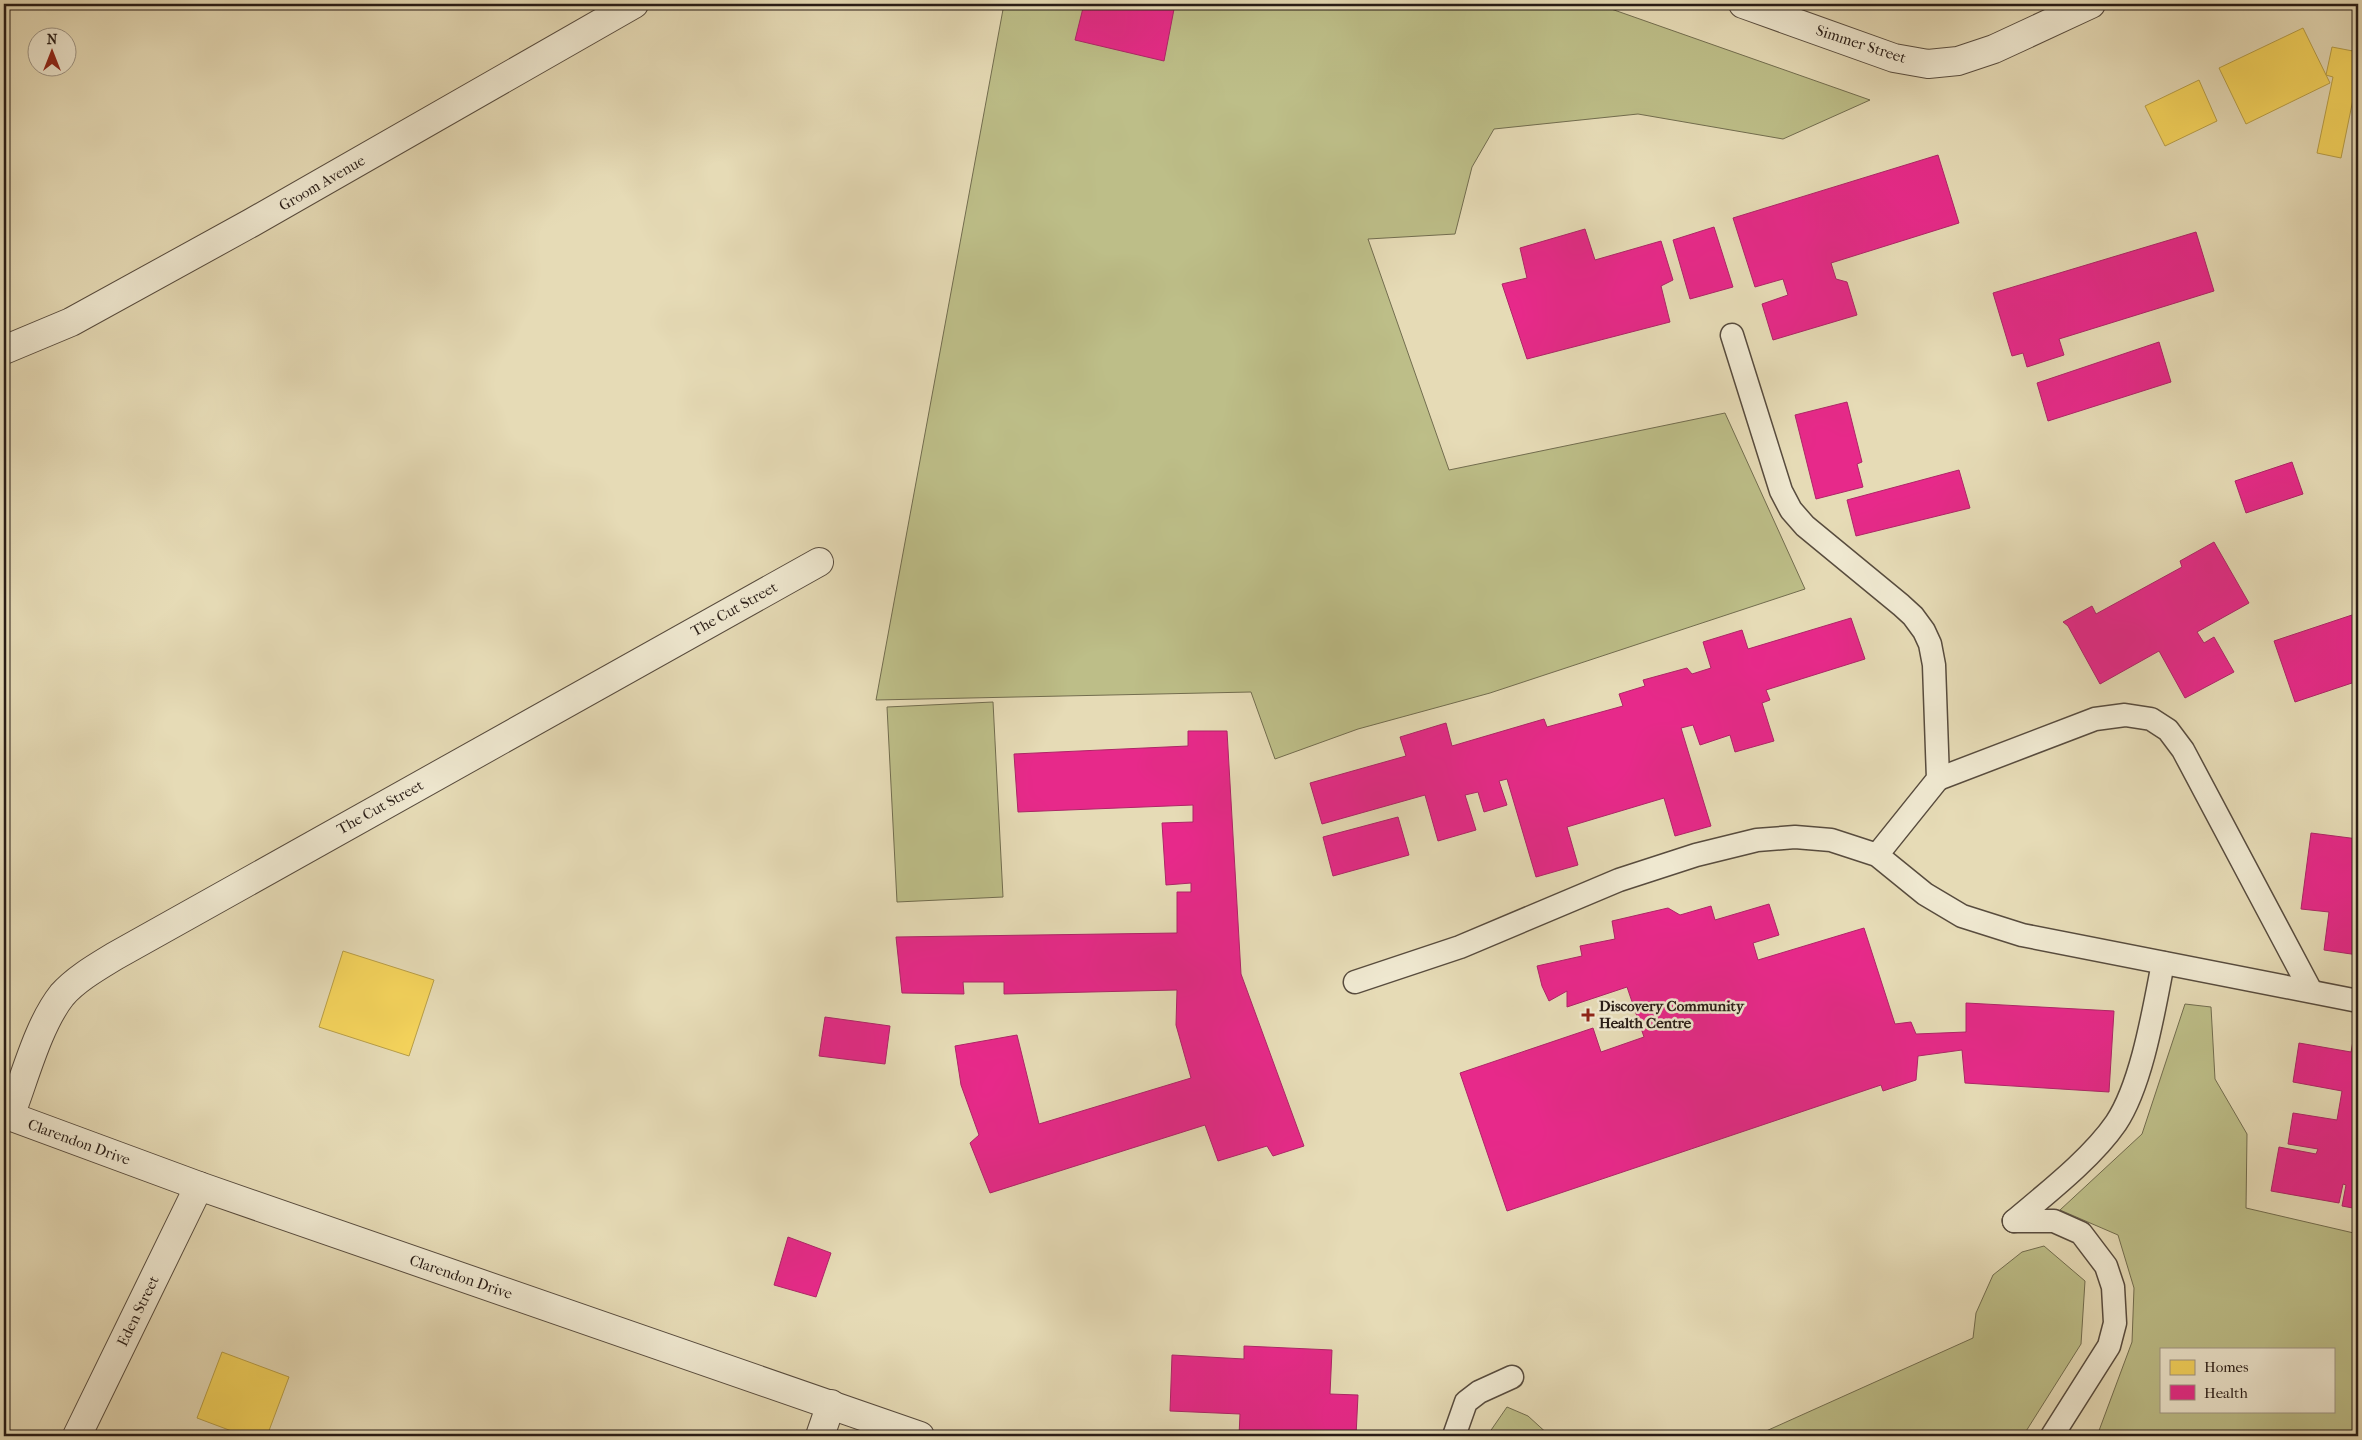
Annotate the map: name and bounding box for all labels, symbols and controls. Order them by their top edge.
street label: Simmer Street [1814,21,1909,67]
north arrow [28,28,78,78]
text: N [47,31,58,48]
street label: Groom Avenue [276,151,369,215]
street label: The Cut Street [688,578,781,640]
street label: The Cut Street [334,776,427,838]
place label: Discovery Community Health Centre [1599,997,1745,1032]
marker: Discovery Community Health Centre [1581,1008,1595,1022]
street label: Clarendon Drive [25,1115,133,1169]
street label: Clarendon Drive [407,1251,515,1303]
street label: Eden Street [113,1272,163,1349]
legend [2160,1348,2334,1412]
text: Homes [2204,1358,2249,1376]
text: Health [2204,1384,2248,1402]

